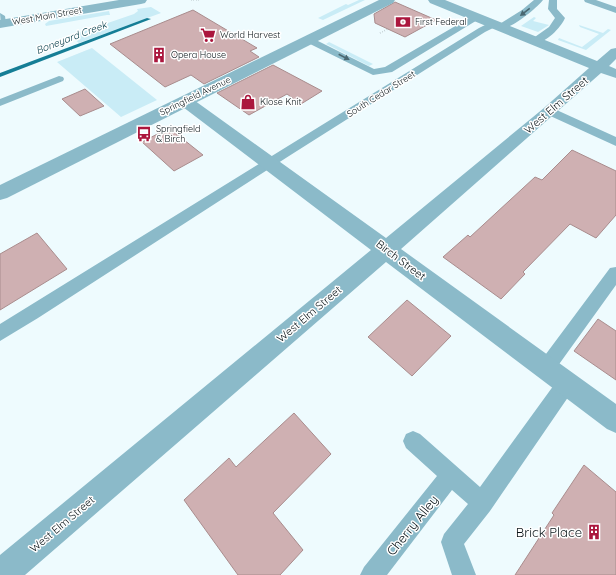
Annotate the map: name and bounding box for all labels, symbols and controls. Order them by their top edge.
street label: West Main Street [11,4,83,27]
one-way arrow [519,7,530,16]
bank icon: First Federal [394,13,412,31]
place label: First Federal [415,16,467,27]
water label: Boneyard Creek [34,17,110,57]
supermarket icon: World Harvest [199,26,217,44]
place label: World Harvest [220,29,280,40]
building icon: Opera House [150,46,168,64]
place label: Opera House [171,49,226,60]
one-way arrow [338,54,350,60]
street label: South Cedar Street [344,68,417,119]
street label: West Elm Street [521,73,591,137]
street label: Springfield Avenue [157,74,232,118]
shop icon: Klose Knit [239,93,257,111]
place label: Klose Knit [260,96,301,107]
place label: Springfield & Birch [156,123,200,144]
bus stop icon: Springfield & Birch [135,125,153,143]
street label: Birch Street [373,237,429,283]
street label: West Elm Street [274,283,345,345]
street label: Cherry Alley [383,492,441,558]
street label: West Elm Street [27,493,98,555]
building icon: Brick Place [585,523,603,541]
place label: Brick Place [516,524,582,540]

